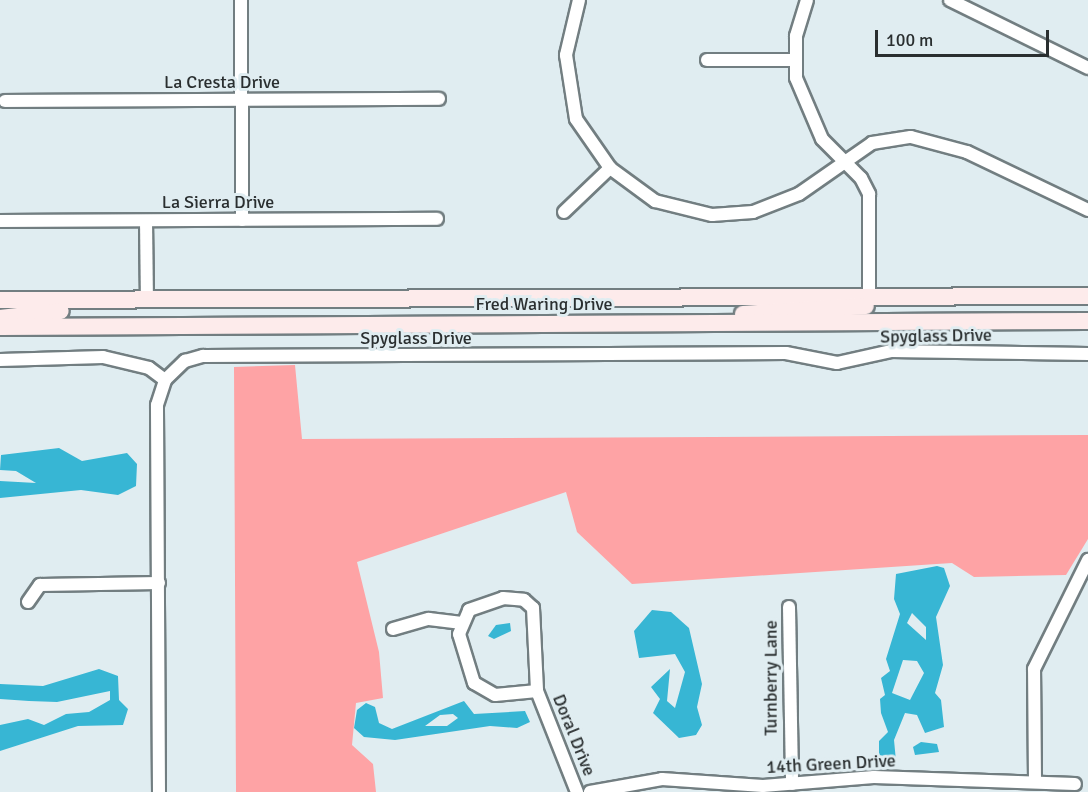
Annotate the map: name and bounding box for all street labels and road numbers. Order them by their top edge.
street label: La Cresta Drive [164,71,280,93]
street label: La Sierra Drive [162,191,274,213]
street label: Fred Waring Drive [476,293,612,315]
street label: Spyglass Drive [880,324,992,348]
street label: Spyglass Drive [360,327,472,349]
street label: Turnberry Lane [760,620,782,736]
street label: Doral Drive [548,691,600,779]
street label: 14th Green Drive [766,750,896,778]

